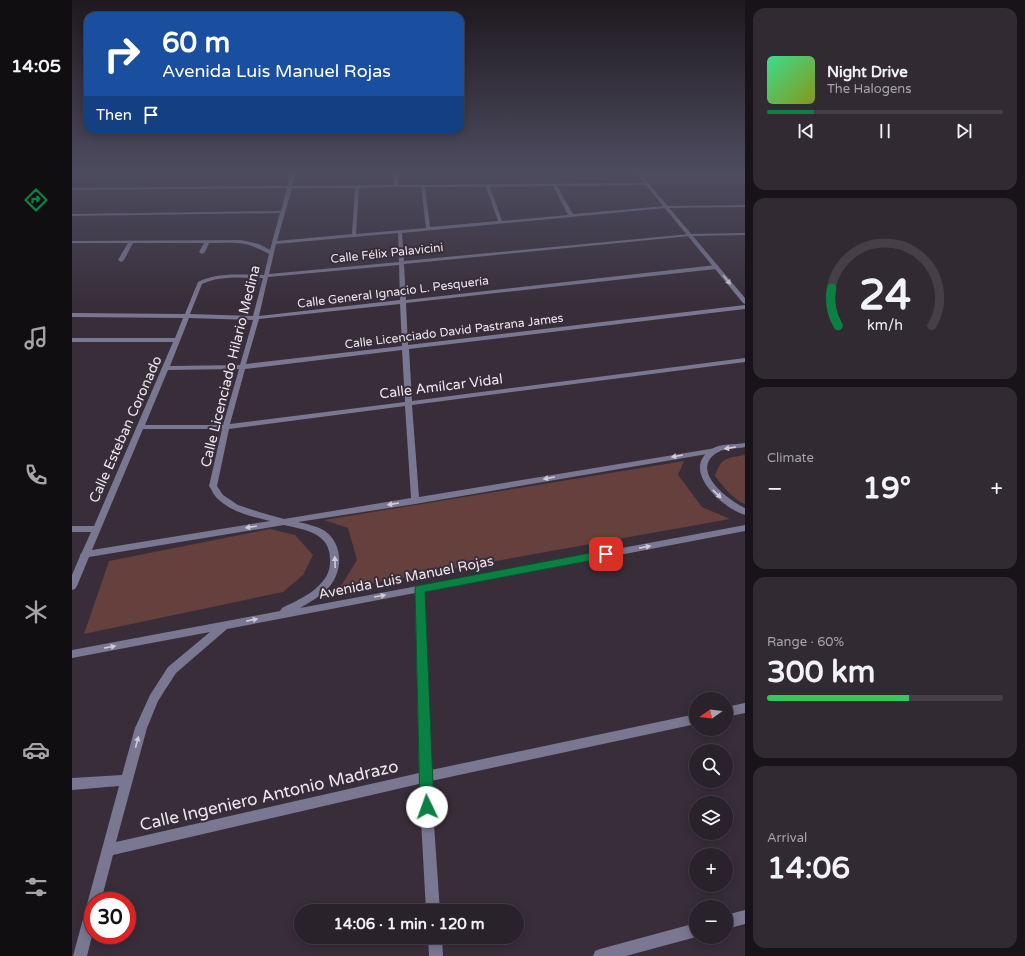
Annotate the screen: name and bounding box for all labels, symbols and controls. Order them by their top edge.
text: 60 m [162,26,230,60]
icon: right [96,28,148,80]
text: 14:05 [11,55,61,77]
text: Avenida Luis Manuel Rojas [162,60,391,82]
text: Night Drive [827,63,908,81]
text: The Halogens [827,81,911,97]
icon: arrive [140,104,162,126]
text: Then [96,106,132,124]
icon: previous [795,120,817,142]
icon: pause [874,120,896,142]
icon: next [953,120,975,142]
icon: directions [22,186,50,214]
street label: Calle Félix Palavicini [330,240,444,266]
street label: Calle Licenciado Hilario Medina [197,263,264,469]
text: 24 [859,271,911,321]
street label: Calle General Ignacio L. Pesquería [297,273,489,311]
one-way arrow [722,274,731,285]
street label: Calle Licenciado David Pastrana James [344,311,564,351]
text: km/h [867,317,903,334]
icon: music [22,324,50,352]
street label: Calle Esteban Coronado [85,353,166,505]
street label: Calle Amílcar Vidal [379,371,504,402]
one-way arrow [724,445,736,451]
text: Climate [767,450,814,466]
one-way arrow [671,453,683,459]
icon: phone [22,461,50,489]
text: 19° [862,470,911,507]
one-way arrow [543,475,555,481]
text: − [767,476,783,502]
text: + [991,476,1003,502]
one-way arrow [713,489,722,498]
one-way arrow [387,501,399,507]
one-way arrow [245,525,257,531]
pin [589,537,623,571]
icon: arrive [595,543,617,565]
one-way arrow [639,543,651,549]
street label: Avenida Luis Manuel Rojas [317,552,495,603]
one-way arrow [332,556,338,569]
one-way arrow [373,593,386,599]
icon: climate [22,598,50,626]
one-way arrow [246,617,258,623]
text: Range · 60% [767,634,844,650]
one-way arrow [104,644,116,650]
text: 300 km [767,654,875,691]
north arrow [689,692,733,736]
map controls [689,692,733,944]
icon: car [22,736,50,764]
one-way arrow [134,736,140,748]
button: search [689,744,733,788]
street label: Calle Ingeniero Antonio Madrazo [138,755,400,836]
position arrow [406,786,448,828]
button: layers [689,796,733,840]
text: Arrival [767,830,807,846]
button: + [689,848,733,892]
text: 14:06 [767,850,850,887]
icon: filters [22,873,50,901]
speed limit sign: 30 [84,892,136,944]
button: − [689,900,733,944]
text: 14:06 · 1 min · 120 m [334,915,484,933]

